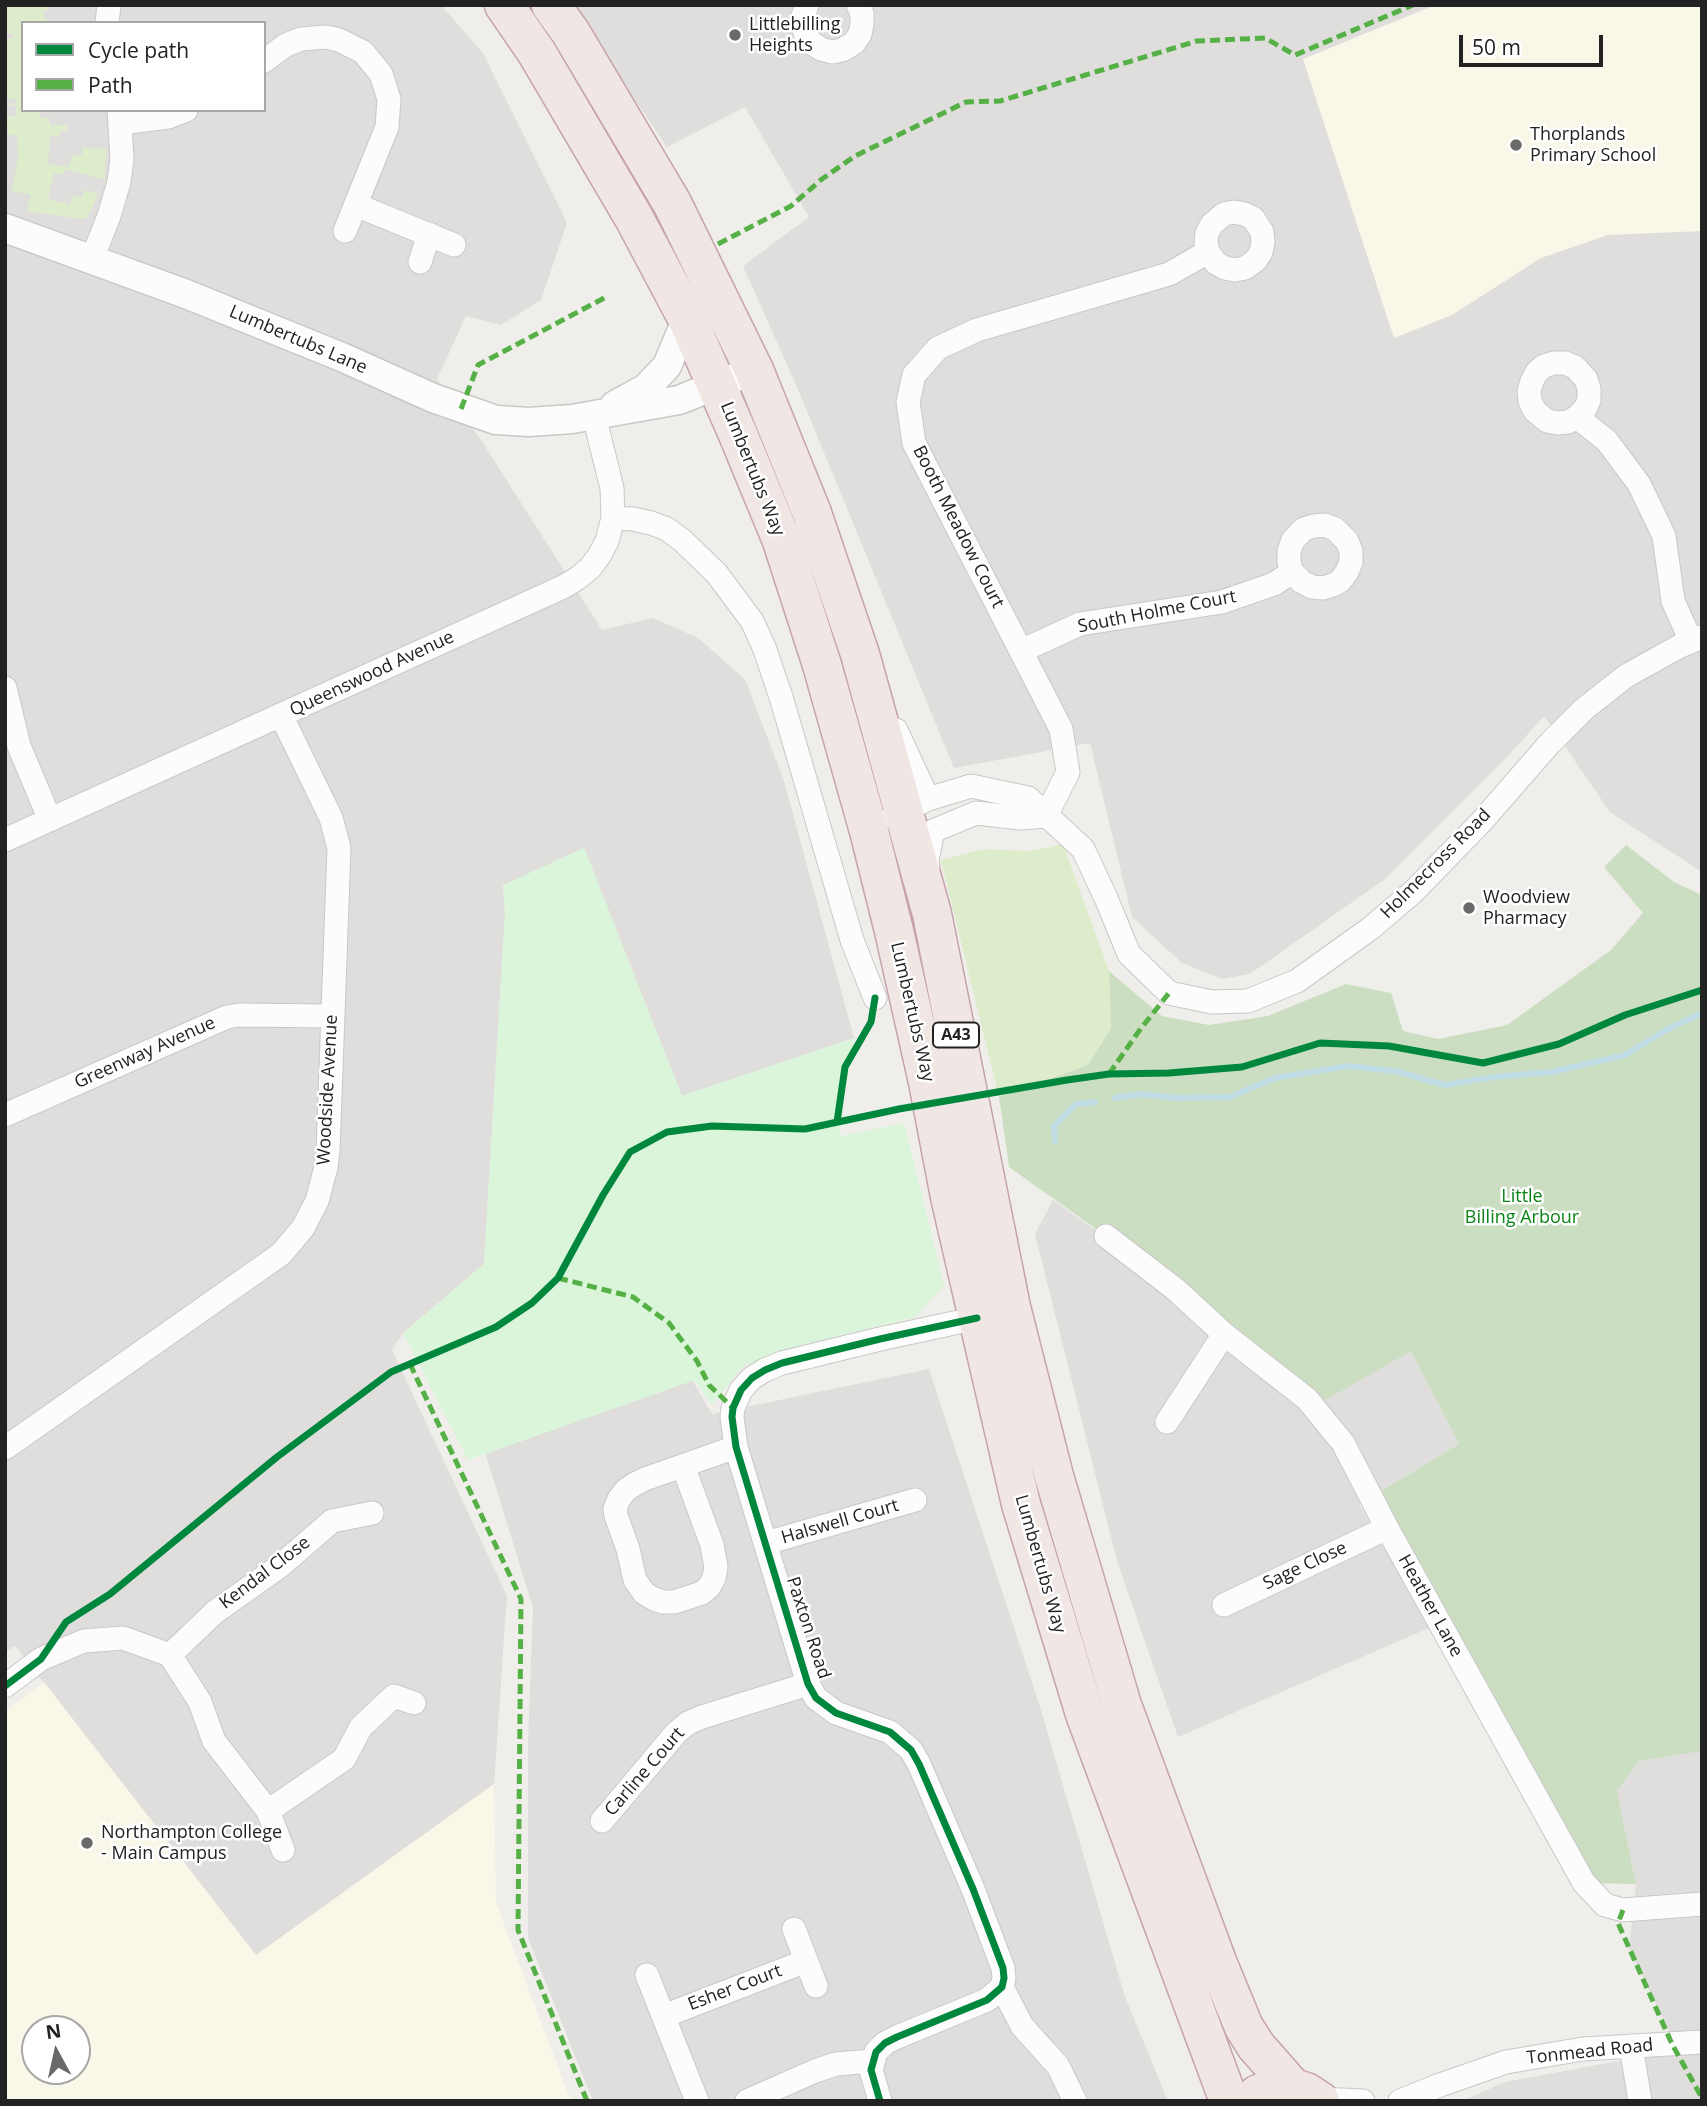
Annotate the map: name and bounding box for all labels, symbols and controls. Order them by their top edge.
place label: Littlebilling Heights [749,14,840,56]
legend [21,21,266,112]
scale bar [1462,21,1606,65]
marker: Littlebilling Heights [727,27,743,43]
text: 50 m [1472,33,1521,61]
text: Cycle path [88,36,189,64]
text: Path [88,71,133,99]
place label: Thorplands Primary School [1530,124,1656,166]
marker: Thorplands Primary School [1508,137,1524,153]
street label: Lumbertubs Lane [226,301,370,379]
street label: Lumbertubs Way [715,399,789,539]
street label: Booth Meadow Court [908,442,1008,612]
street label: South Holme Court [1076,586,1238,638]
street label: Queenswood Avenue [286,626,458,722]
street label: Holmecross Road [1376,804,1496,924]
place label: Woodview Pharmacy [1483,887,1570,930]
marker: Woodview Pharmacy [1461,900,1477,916]
street label: Lumbertubs Way [885,940,939,1084]
street label: Greenway Avenue [71,1012,219,1094]
street label: Woodside Avenue [313,1014,343,1166]
road number: A43 [933,1023,979,1048]
park label: Little Billing Arbour [1465,1186,1579,1228]
street label: Lumbertubs Way [1010,1492,1070,1636]
street label: Halswell Court [779,1495,901,1549]
street label: Kendal Close [215,1532,315,1614]
street label: Sage Close [1260,1537,1350,1595]
street label: Heather Lane [1393,1551,1467,1661]
street label: Paxton Road [781,1574,835,1682]
street label: Carline Court [601,1723,689,1821]
place label: Northampton College - Main Campus [101,1822,282,1864]
marker: Northampton College - Main Campus [79,1835,95,1851]
street label: Esher Court [685,1960,785,2016]
north arrow [21,2015,91,2085]
text: N [44,2017,63,2045]
street label: Tonmead Road [1526,2035,1654,2069]

